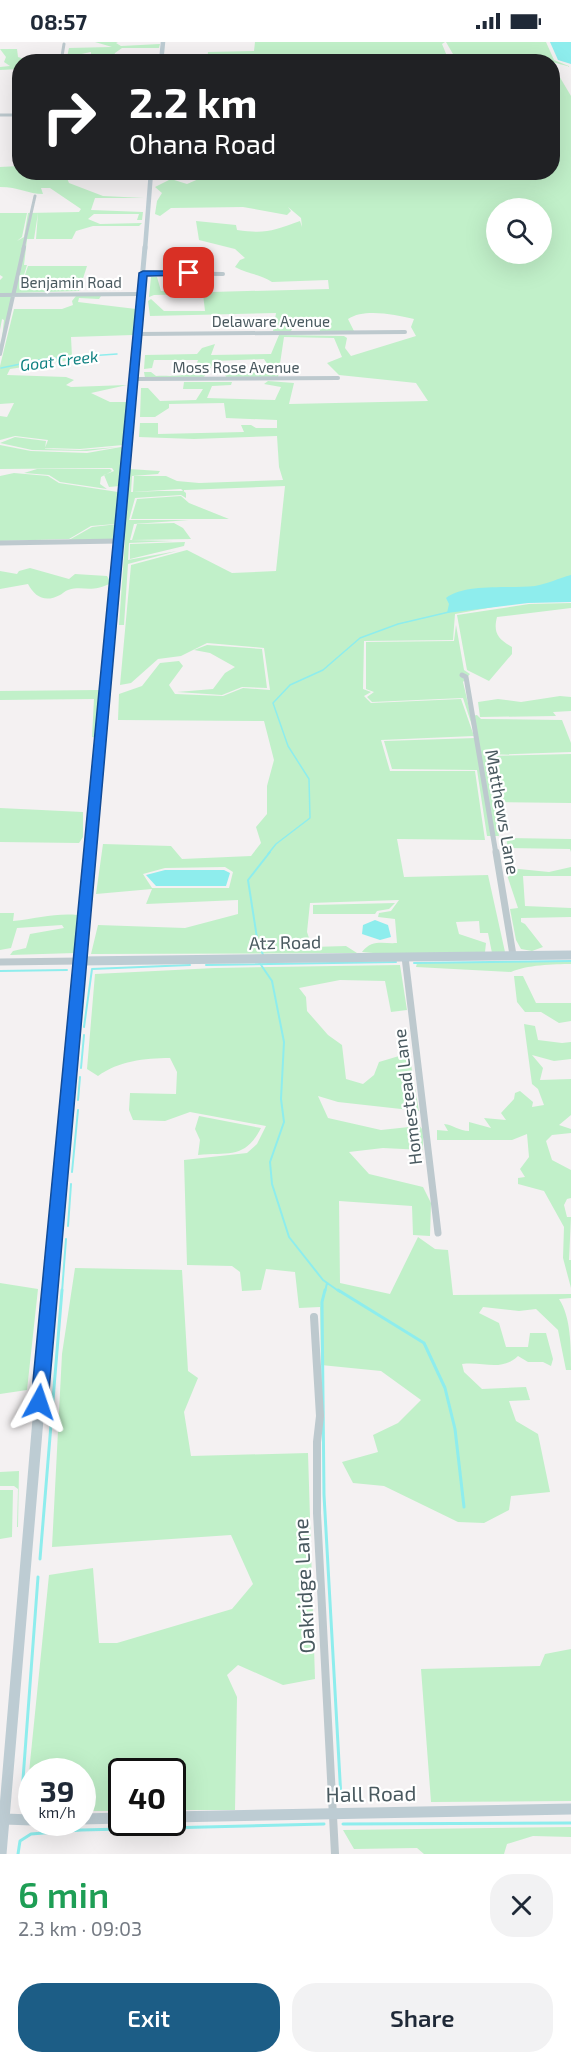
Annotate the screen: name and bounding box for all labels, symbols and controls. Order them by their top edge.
text: 08:57 [30,8,87,34]
text: 2.2 km [129,76,258,126]
icon: right [30,78,108,156]
text: Ohana Road [129,127,276,159]
map controls [486,198,552,264]
button: search [486,198,552,264]
pin [163,247,214,298]
icon: arrive [172,256,205,289]
street label: Benjamin Road [20,273,122,292]
street label: Delaware Avenue [212,312,330,330]
water label: Goat Creek [19,346,99,374]
street label: Moss Rose Avenue [173,358,299,376]
street label: Matthews Lane [481,748,525,876]
street label: Atz Road [249,930,321,954]
street label: Homestead Lane [388,1028,426,1166]
position arrow [7,1370,71,1434]
street label: Oakridge Lane [287,1518,319,1654]
speed limit sign: 40 [108,1758,186,1836]
text: 39 [40,1772,74,1808]
street label: Hall Road [326,1780,416,1806]
text: km/h [38,1803,76,1821]
text: 6 min [18,1872,109,1915]
button: close [490,1874,553,1937]
text: 2.3 km · 09:03 [18,1916,142,1940]
button: Exit [18,1983,280,2052]
button: Share [292,1983,553,2052]

